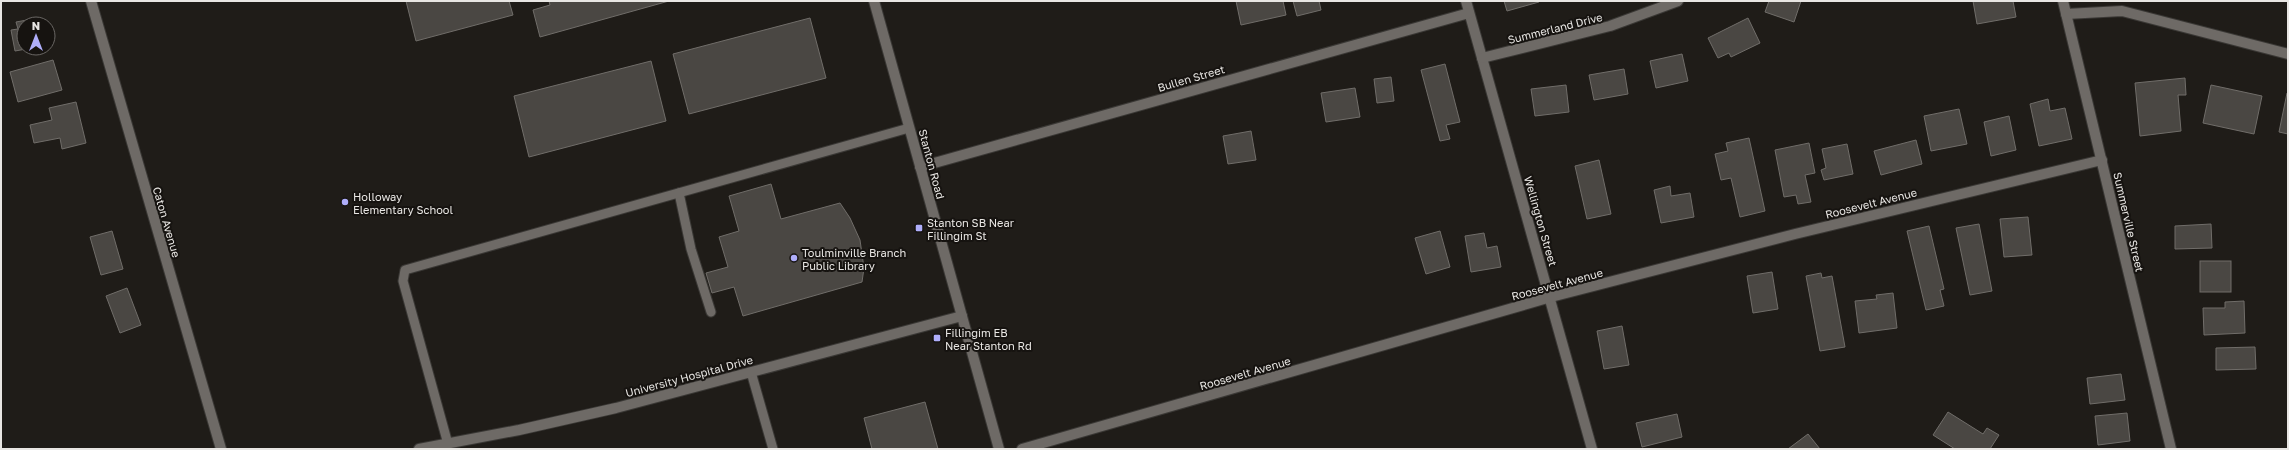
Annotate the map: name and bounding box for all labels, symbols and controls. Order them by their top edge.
street label: Summerland Drive [1506,10,1604,46]
north arrow [16,16,56,56]
text: N [32,19,40,32]
street label: Bullen Street [1156,62,1226,94]
street label: Stanton Road [916,128,948,200]
street label: Summerville Street [2111,171,2147,273]
street label: Wellington Street [1522,174,1560,268]
street label: Caton Avenue [151,185,183,259]
street label: Roosevelt Avenue [1824,185,1918,221]
place label: Holloway Elementary School [353,190,453,216]
marker: Holloway Elementary School [340,197,350,207]
place label: Stanton SB Near Fillingim St [927,216,1015,242]
marker: Stanton SB Near Fillingim St [914,223,924,233]
place label: Toulminville Branch Public Library [802,246,906,272]
marker: Toulminville Branch Public Library [789,253,799,263]
street label: Roosevelt Avenue [1510,266,1604,302]
place label: Fillingim EB Near Stanton Rd [945,326,1032,352]
marker: Fillingim EB Near Stanton Rd [932,333,942,343]
street label: University Hospital Drive [624,353,754,399]
street label: Roosevelt Avenue [1198,354,1292,392]

